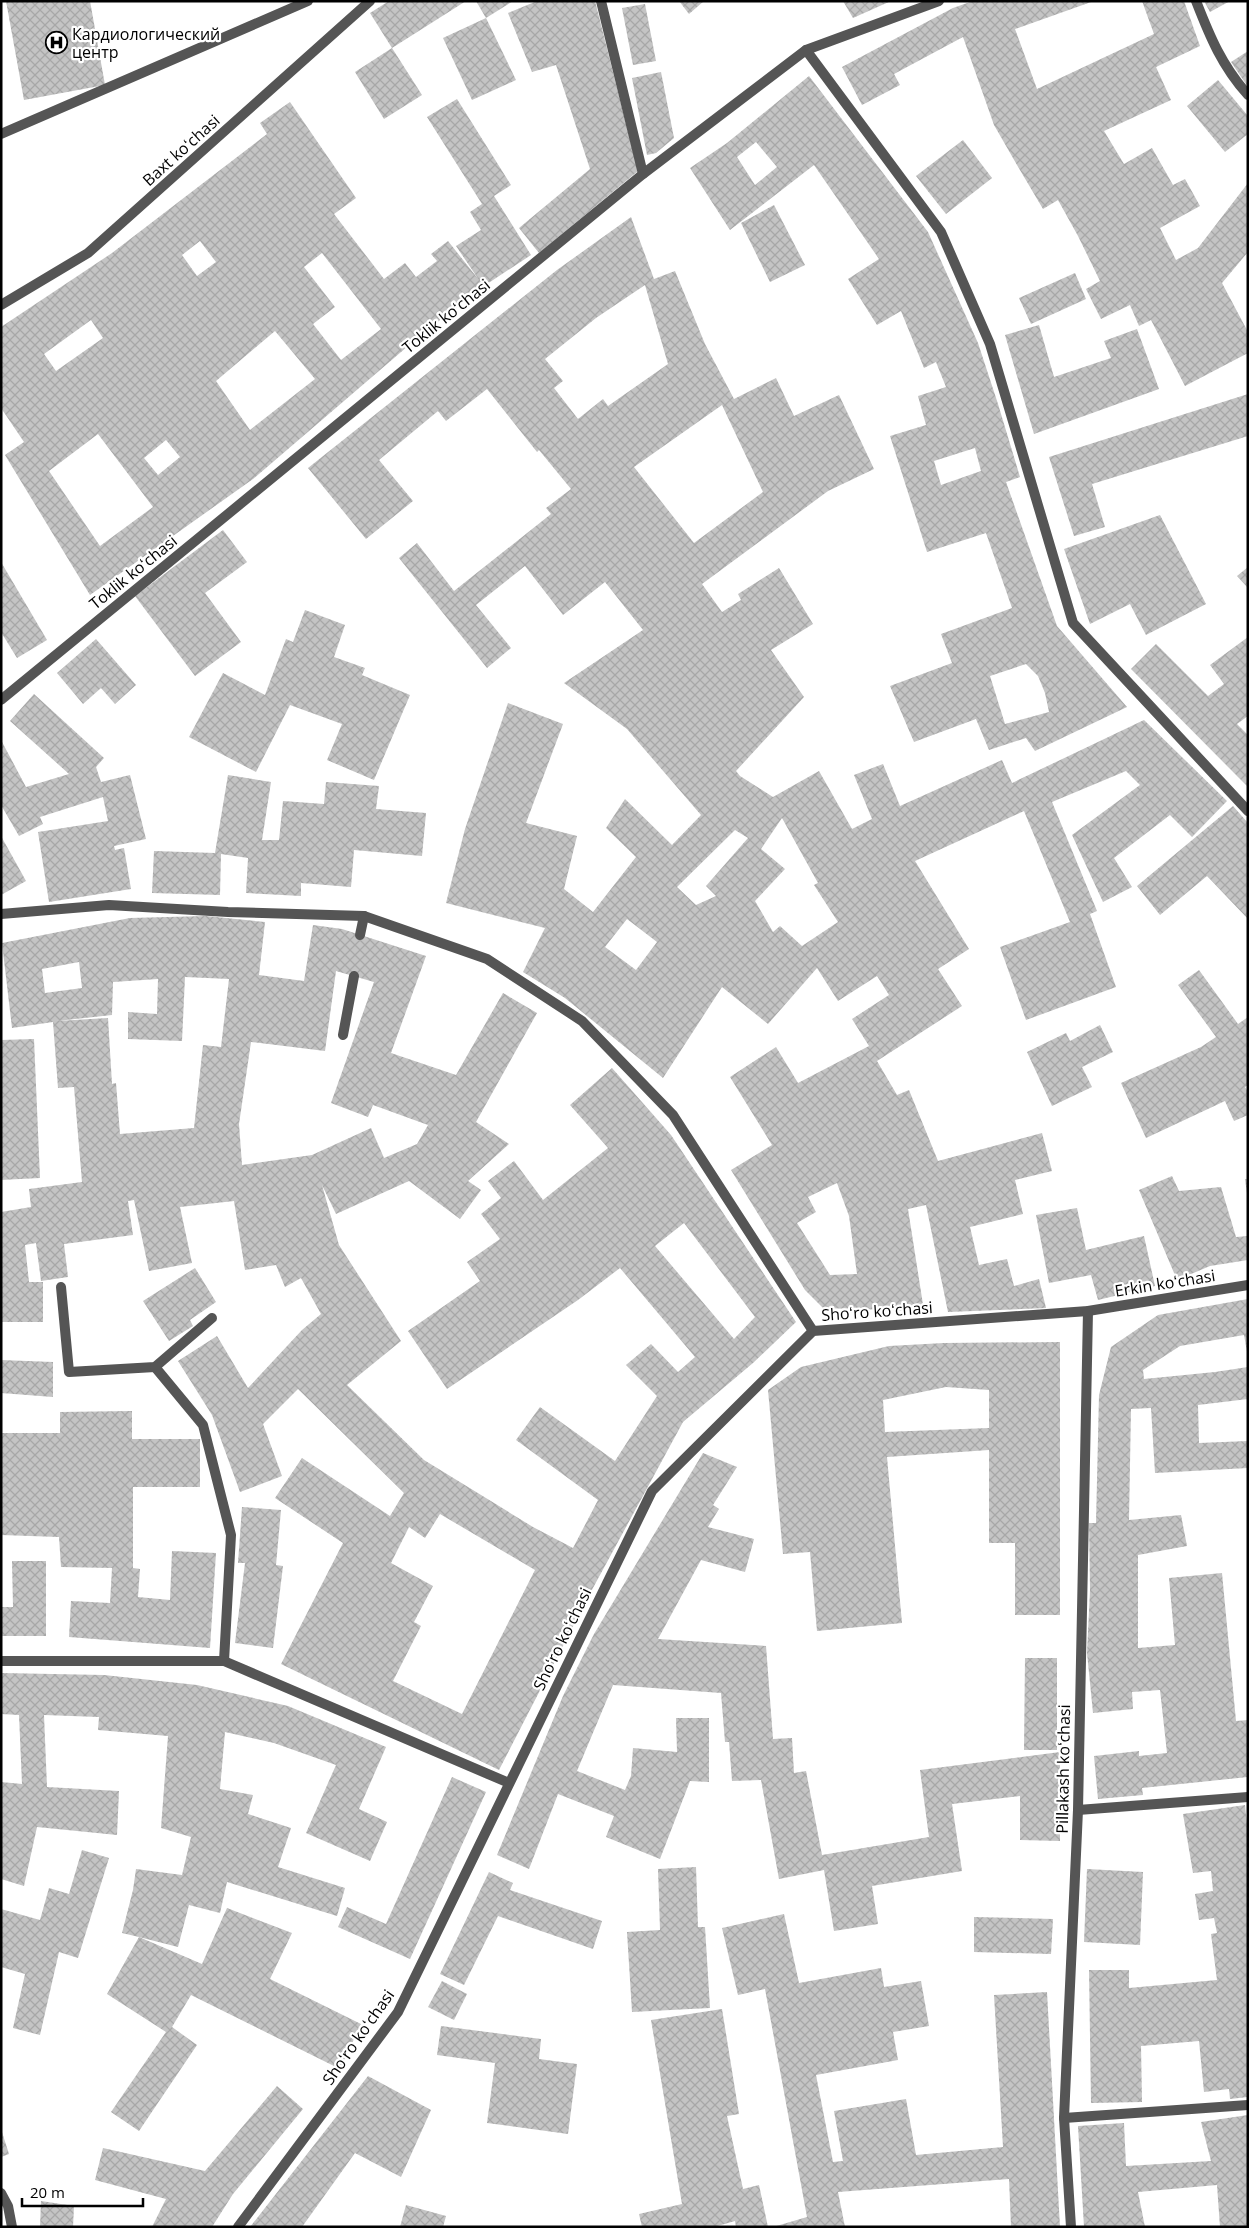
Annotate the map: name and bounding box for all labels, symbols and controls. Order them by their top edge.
place label: Кардиологический центр [72,23,220,63]
hospital icon: Кардиологический центр [44,31,68,55]
street label: Baxt koʻchasi [138,109,224,191]
street label: Toklik koʻchasi [397,274,495,358]
street label: Toklik koʻchasi [84,530,182,614]
street label: Erkin koʻchasi [1113,1264,1217,1302]
street label: Shoʻro koʻchasi [821,1296,933,1326]
street label: Shoʻro koʻchasi [528,1584,596,1694]
street label: Pillakash koʻchasi [1051,1704,1075,1834]
street label: Shoʻro koʻchasi [317,1985,399,2089]
scale bar [22,2176,144,2208]
text: 20 m [30,2182,65,2202]

